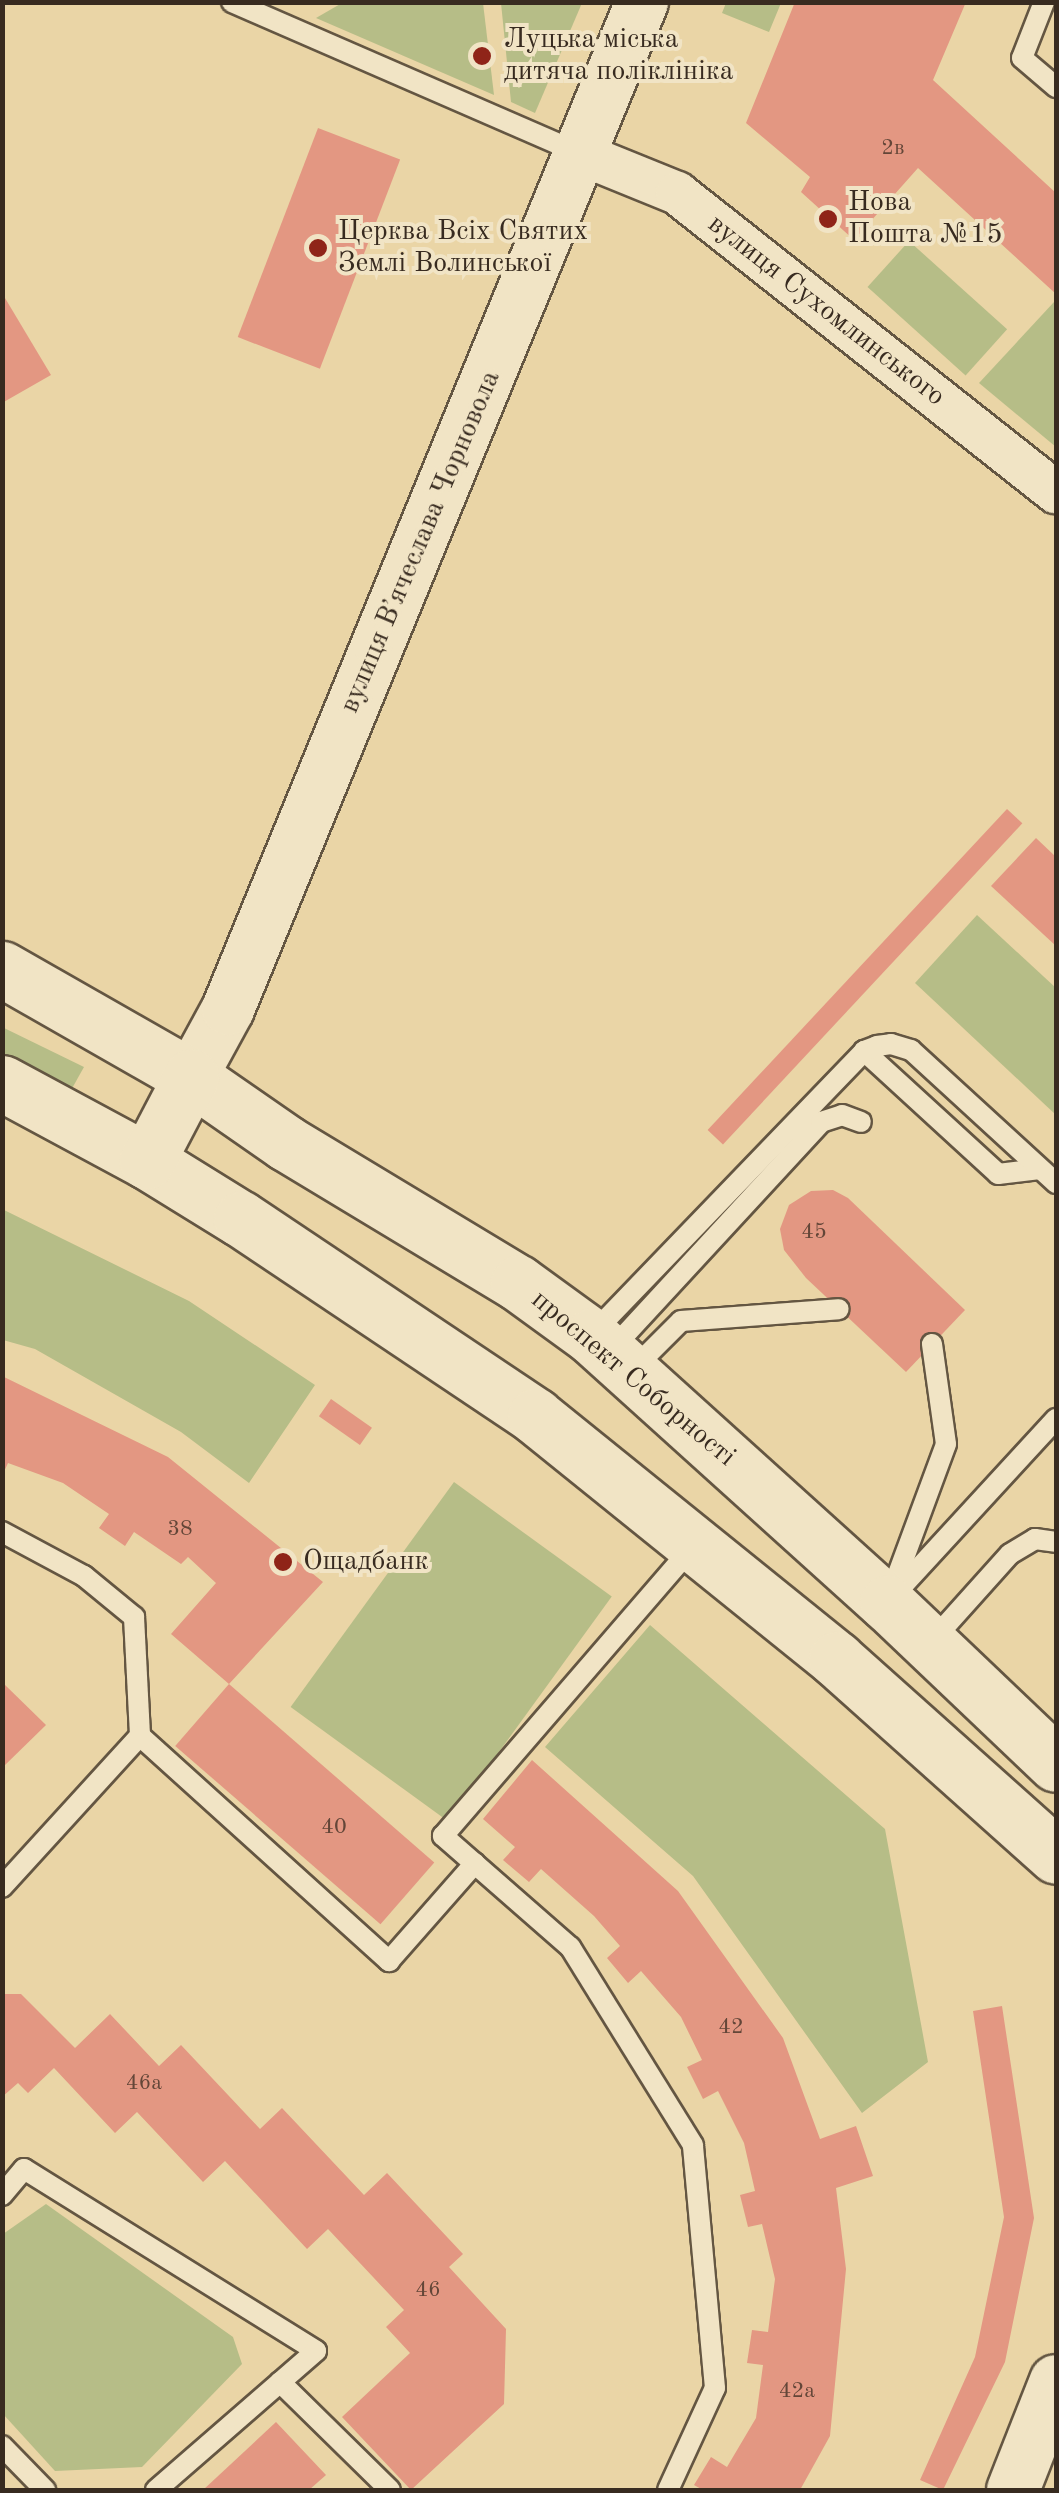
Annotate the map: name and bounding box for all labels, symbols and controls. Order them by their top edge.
place label: Луцька міська дитяча поліклініка [504,23,734,89]
marker: Луцька міська дитяча поліклініка [469,43,495,69]
house number: 2в [881,136,905,162]
place label: Нова Пошта №15 [848,186,1003,252]
street label: вулиця Сухомлинського [701,208,951,414]
marker: Нова Пошта №15 [817,208,839,230]
place label: Церква Всіх Святих Землі Волинської [338,215,588,281]
marker: Церква Всіх Святих Землі Волинської [307,237,329,259]
street label: вулиця Вʼячеслава Чорновола [334,366,508,718]
house number: 45 [801,1220,827,1246]
street label: проспект Соборності [524,1284,742,1474]
house number: 38 [167,1517,193,1543]
place label: Ощадбанк [303,1545,429,1579]
marker: Ощадбанк [272,1551,294,1573]
house number: 40 [321,1815,347,1841]
house number: 42 [718,2015,744,2041]
house number: 46а [126,2071,162,2097]
house number: 46 [415,2278,441,2304]
house number: 42а [779,2379,815,2405]

